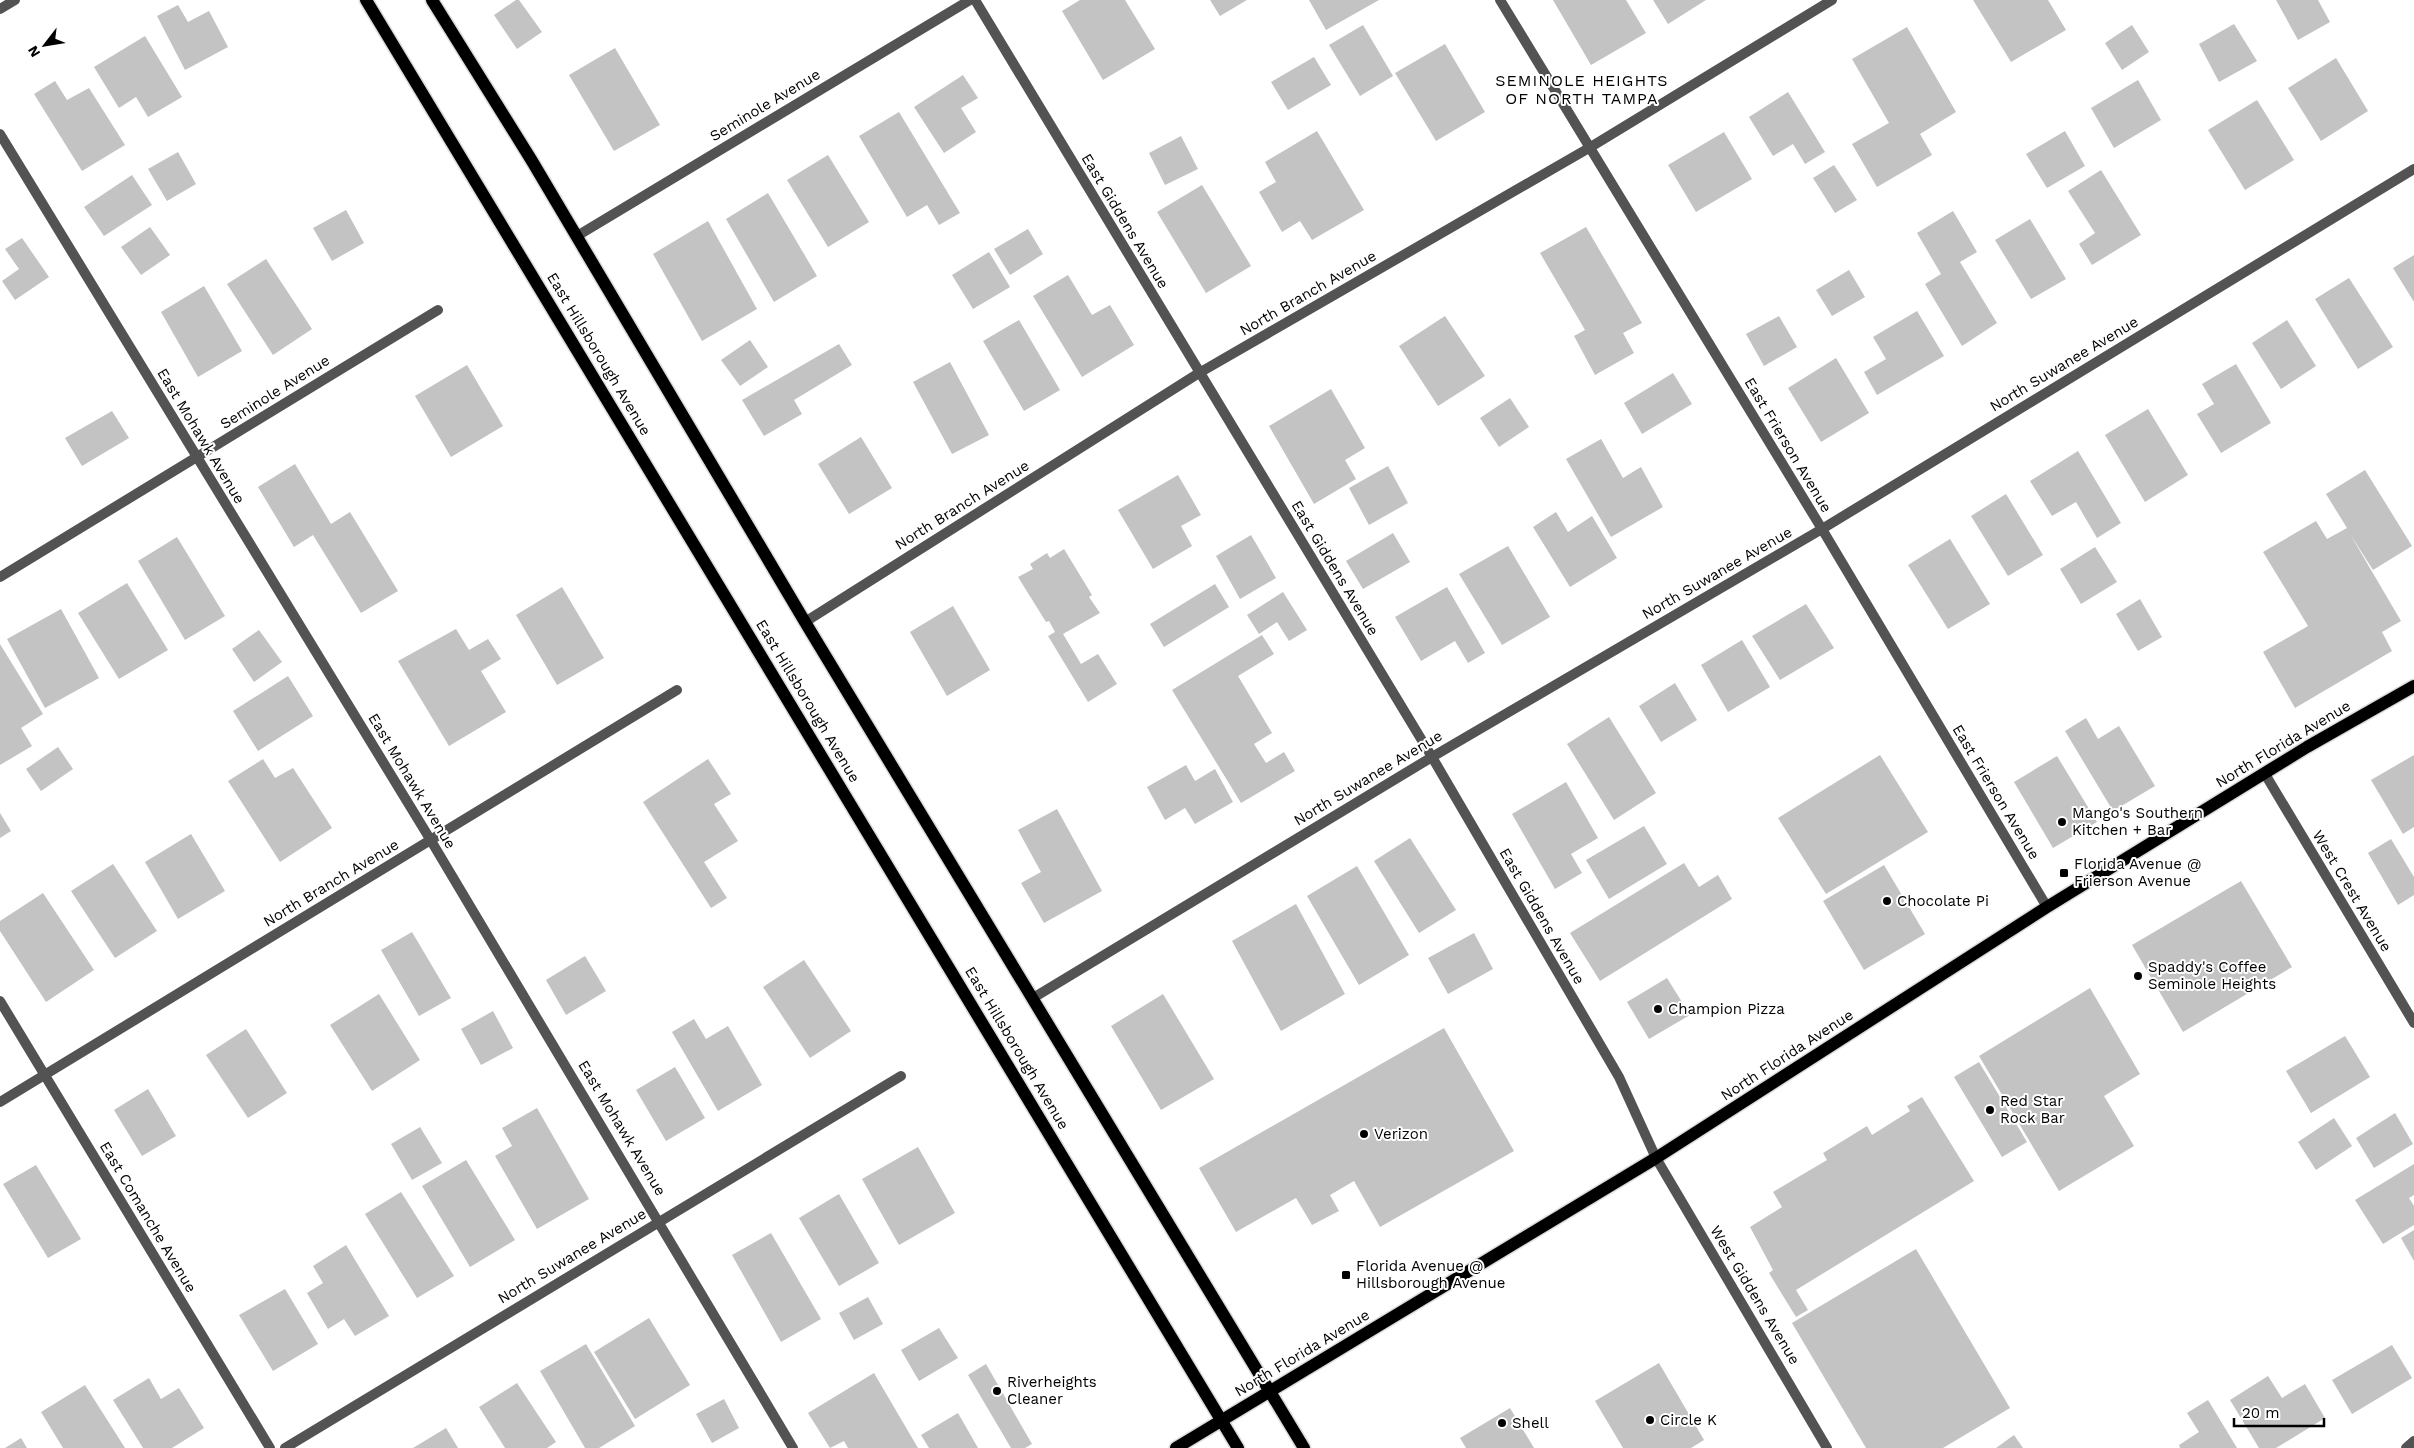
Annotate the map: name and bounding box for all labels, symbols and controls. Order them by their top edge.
north arrow [20,20,70,70]
text: N [24,43,43,60]
street label: Seminole Avenue [707,65,823,145]
district label: SEMINOLE HEIGHTS OF NORTH TAMPA [1495,71,1669,108]
street label: East Giddens Avenue [1078,150,1172,292]
street label: North Branch Avenue [1236,246,1380,340]
street label: East Hillsborough Avenue [543,269,655,439]
street label: North Suwanee Avenue [1986,312,2142,416]
street label: Seminole Avenue [217,351,333,433]
street label: East Mohawk Avenue [153,365,249,507]
street label: East Frierson Avenue [1741,374,1835,516]
street label: North Branch Avenue [892,456,1032,554]
street label: East Giddens Avenue [1288,497,1382,639]
street label: North Suwanee Avenue [1639,523,1795,623]
street label: East Hillsborough Avenue [752,616,864,786]
street label: North Florida Avenue [2212,697,2354,791]
street label: East Mohawk Avenue [364,710,460,852]
street label: East Frierson Avenue [1949,721,2043,863]
street label: North Suwanee Avenue [1290,726,1446,830]
place label: Mango's Southern Kitchen + Bar [2072,804,2203,839]
marker: Mango's Southern Kitchen + Bar [2056,816,2068,828]
street label: West Crest Avenue [2309,827,2395,955]
street label: North Branch Avenue [260,835,402,931]
street label: East Giddens Avenue [1496,845,1588,987]
place label: Florida Avenue @ Frierson Avenue [2074,855,2201,890]
marker: Florida Avenue @ Frierson Avenue [2058,867,2070,879]
place label: Chocolate Pi [1897,892,1989,910]
marker: Chocolate Pi [1881,895,1893,907]
place label: Spaddy's Coffee Seminole Heights [2148,958,2276,993]
street label: East Hillsborough Avenue [961,963,1073,1133]
marker: Spaddy's Coffee Seminole Heights [2132,970,2144,982]
place label: Champion Pizza [1668,1000,1785,1018]
marker: Champion Pizza [1652,1003,1664,1015]
street label: North Florida Avenue [1717,1005,1857,1105]
street label: East Mohawk Avenue [574,1057,670,1199]
place label: Red Star Rock Bar [2000,1092,2065,1127]
marker: Red Star Rock Bar [1984,1104,1996,1116]
place label: Verizon [1374,1125,1428,1143]
marker: Verizon [1358,1128,1370,1140]
street label: East Comanche Avenue [96,1138,200,1296]
street label: North Suwanee Avenue [494,1204,650,1308]
street label: West Giddens Avenue [1706,1222,1804,1368]
place label: Florida Avenue @ Hillsborough Avenue [1356,1257,1505,1292]
marker: Florida Avenue @ Hillsborough Avenue [1340,1269,1352,1281]
street label: North Florida Avenue [1231,1306,1373,1400]
place label: Riverheights Cleaner [1007,1373,1097,1408]
marker: Riverheights Cleaner [991,1385,1003,1397]
scale bar [2234,1396,2324,1428]
text: 20 m [2242,1404,2280,1422]
place label: Circle K [1660,1411,1717,1429]
place label: Shell [1512,1414,1549,1432]
marker: Circle K [1644,1414,1656,1426]
marker: Shell [1496,1417,1508,1429]

